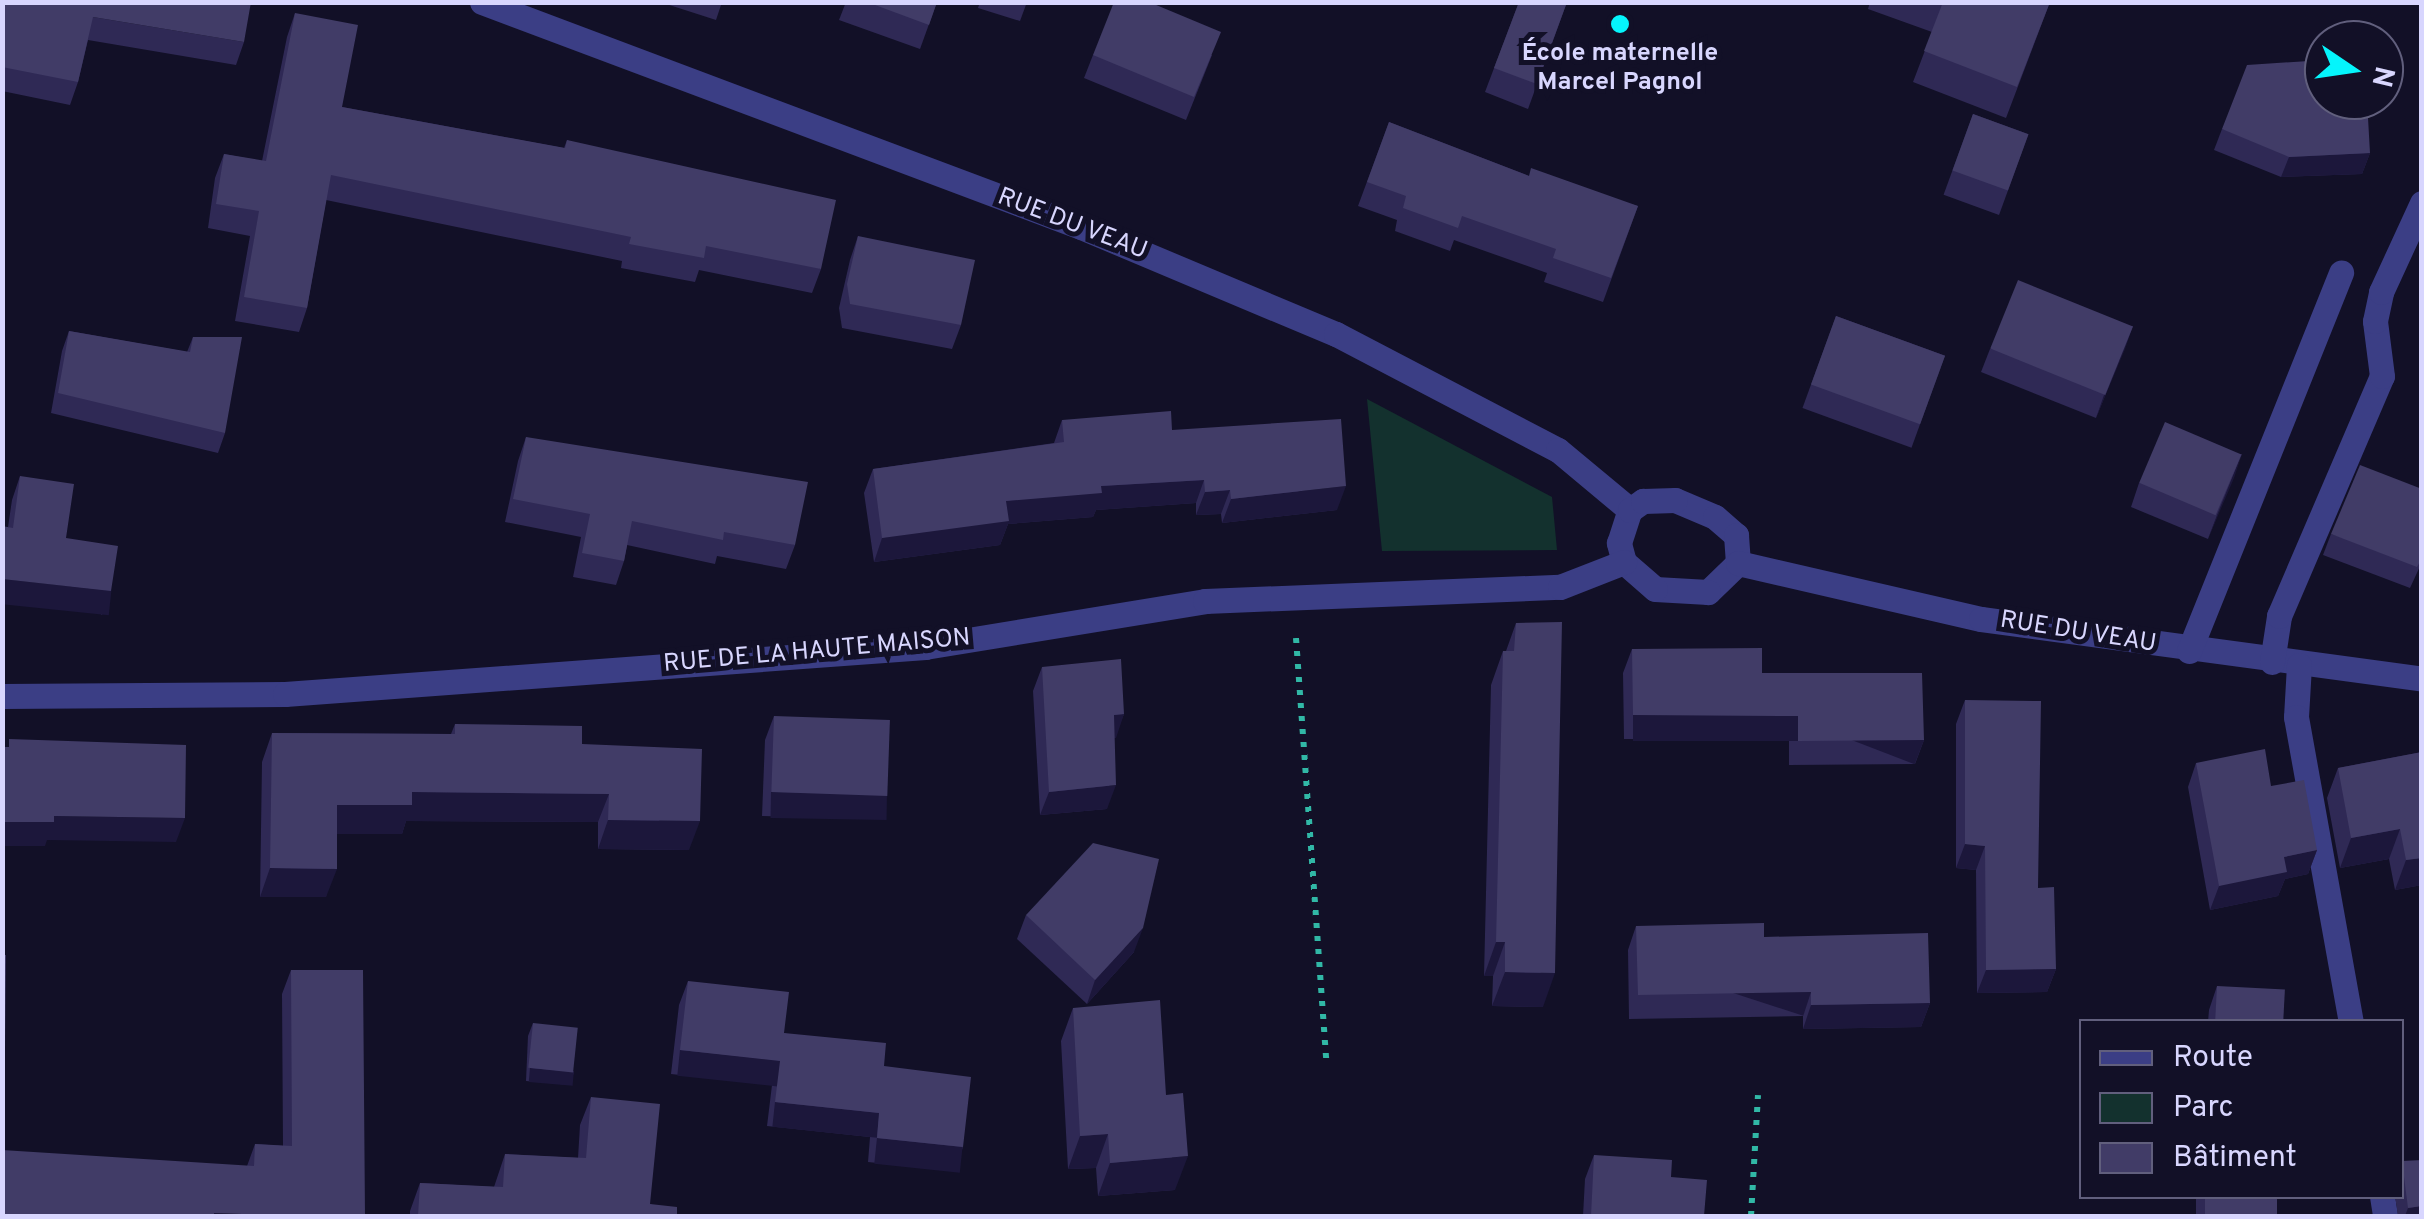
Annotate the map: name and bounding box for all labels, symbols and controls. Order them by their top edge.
marker: École maternelle Marcel Pagnol [1609,13,1631,35]
north arrow [2304,20,2404,120]
place label: École maternelle Marcel Pagnol [1522,40,1718,99]
text: N [2361,62,2401,90]
street label: RUE DU VEAU [993,183,1151,267]
street label: RUE DU VEAU [1997,606,2159,660]
street label: RUE DE LA HAUTE MAISON [662,624,972,680]
legend [2079,1019,2404,1199]
text: Route [2173,1040,2253,1077]
text: Parc [2173,1090,2233,1127]
text: Bâtiment [2173,1140,2297,1177]

